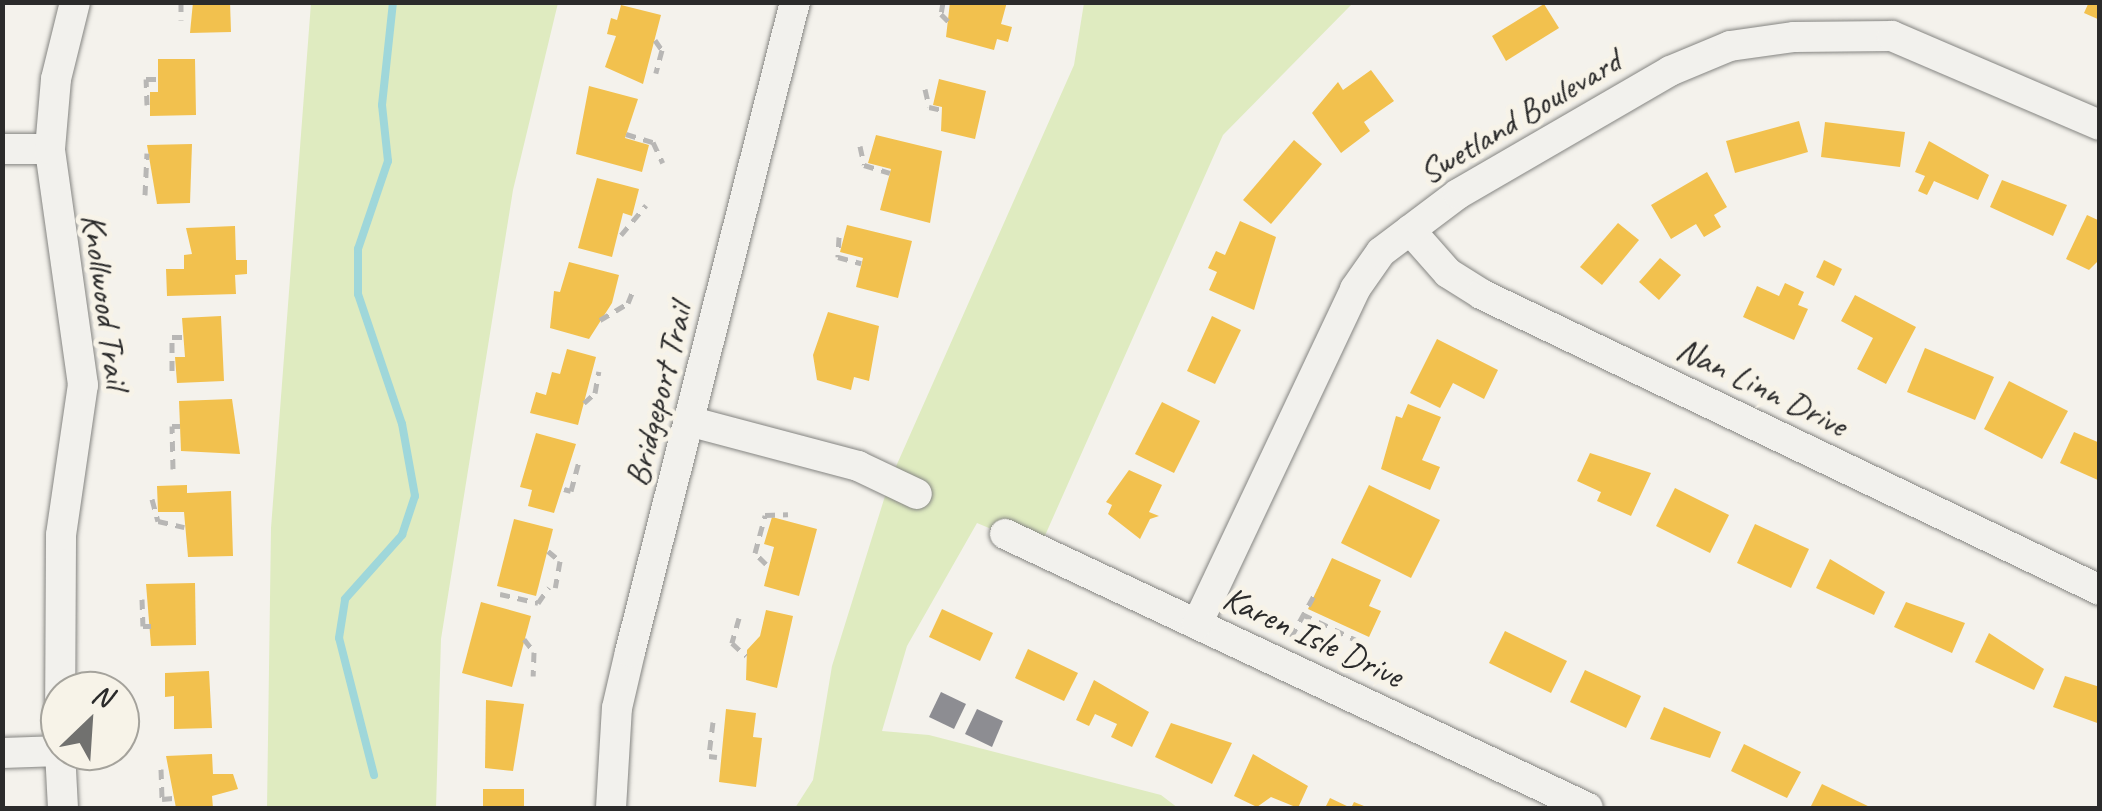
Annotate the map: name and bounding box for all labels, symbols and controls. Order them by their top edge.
street label: Swetland Boulevard [1411,40,1629,194]
street label: Knollwood Trail [72,212,138,390]
street label: Bridgeport Trail [616,299,702,491]
street label: Nan Linn Drive [1670,328,1854,446]
street label: Karen Isle Drive [1216,577,1410,697]
north arrow [40,671,140,771]
text: N [87,676,117,715]

